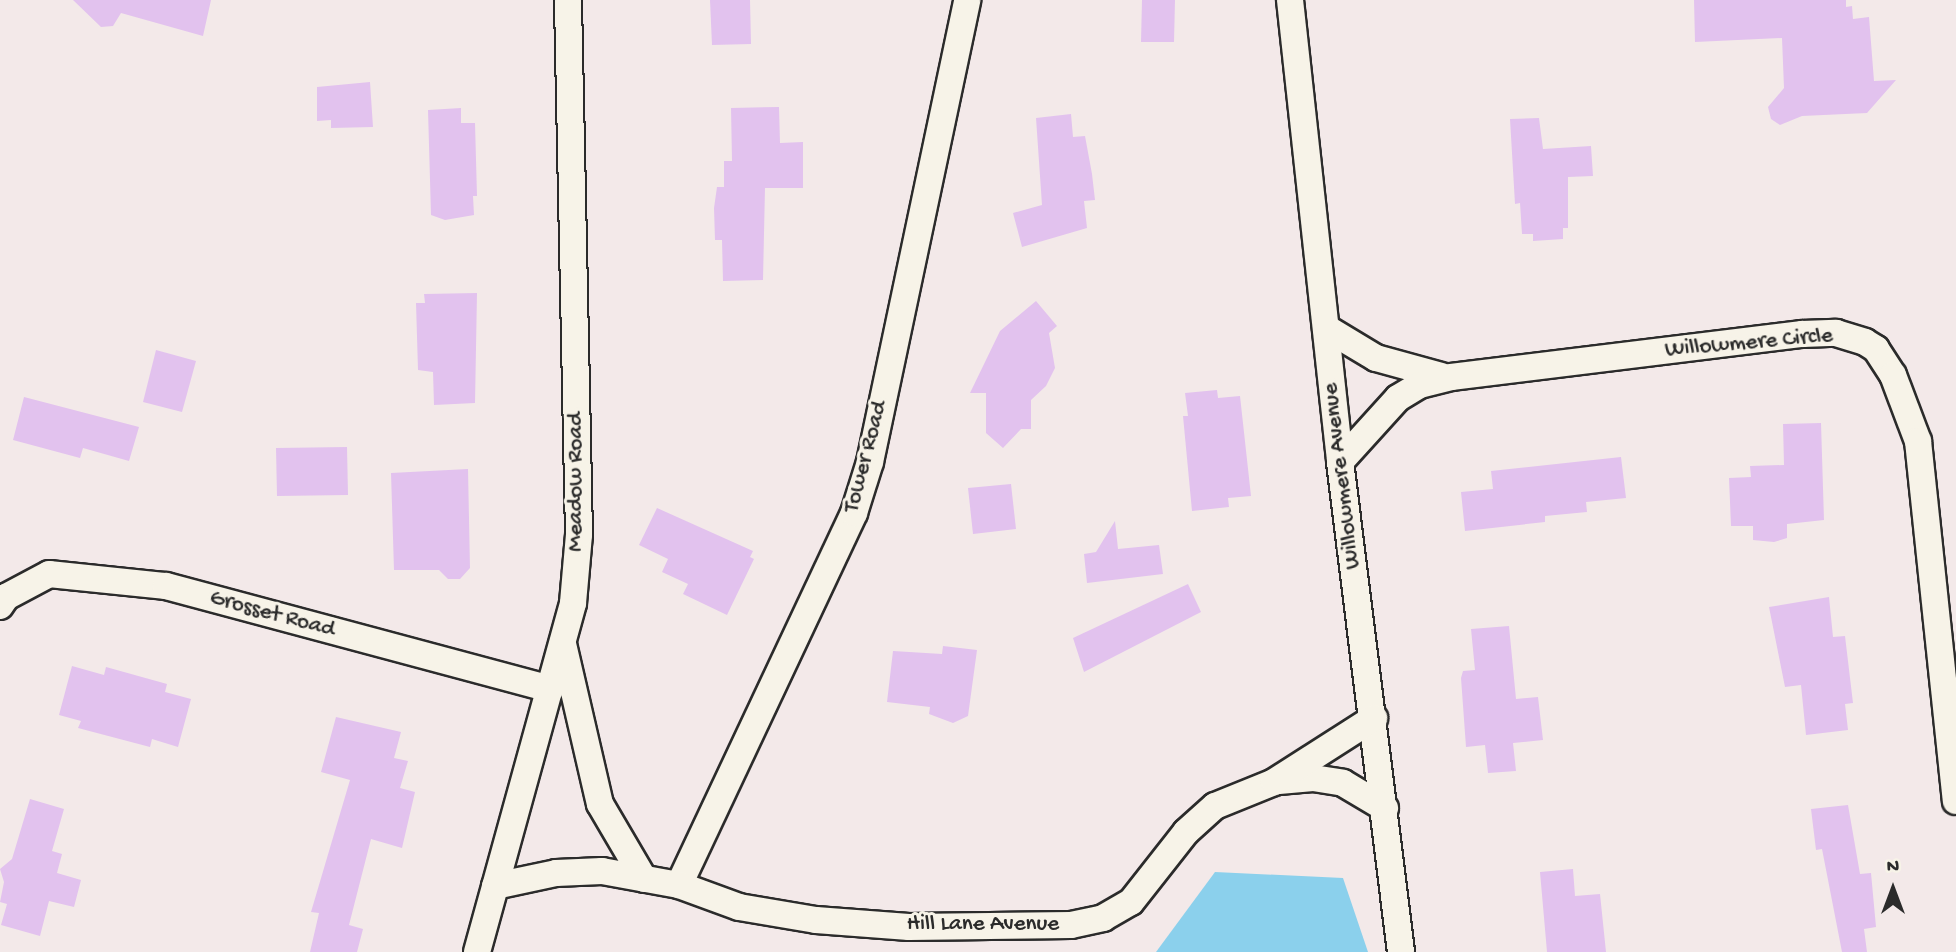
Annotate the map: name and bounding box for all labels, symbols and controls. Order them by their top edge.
street label: Willowmere Circle [1664,323,1834,365]
street label: Willowmere Avenue [1318,381,1368,571]
street label: Tower Road [839,398,895,516]
street label: Meadow Road [563,412,591,552]
street label: Grosset Road [206,585,338,645]
north arrow [1858,854,1928,924]
text: N [1887,856,1899,879]
street label: Hill Lane Avenue [907,911,1059,939]

